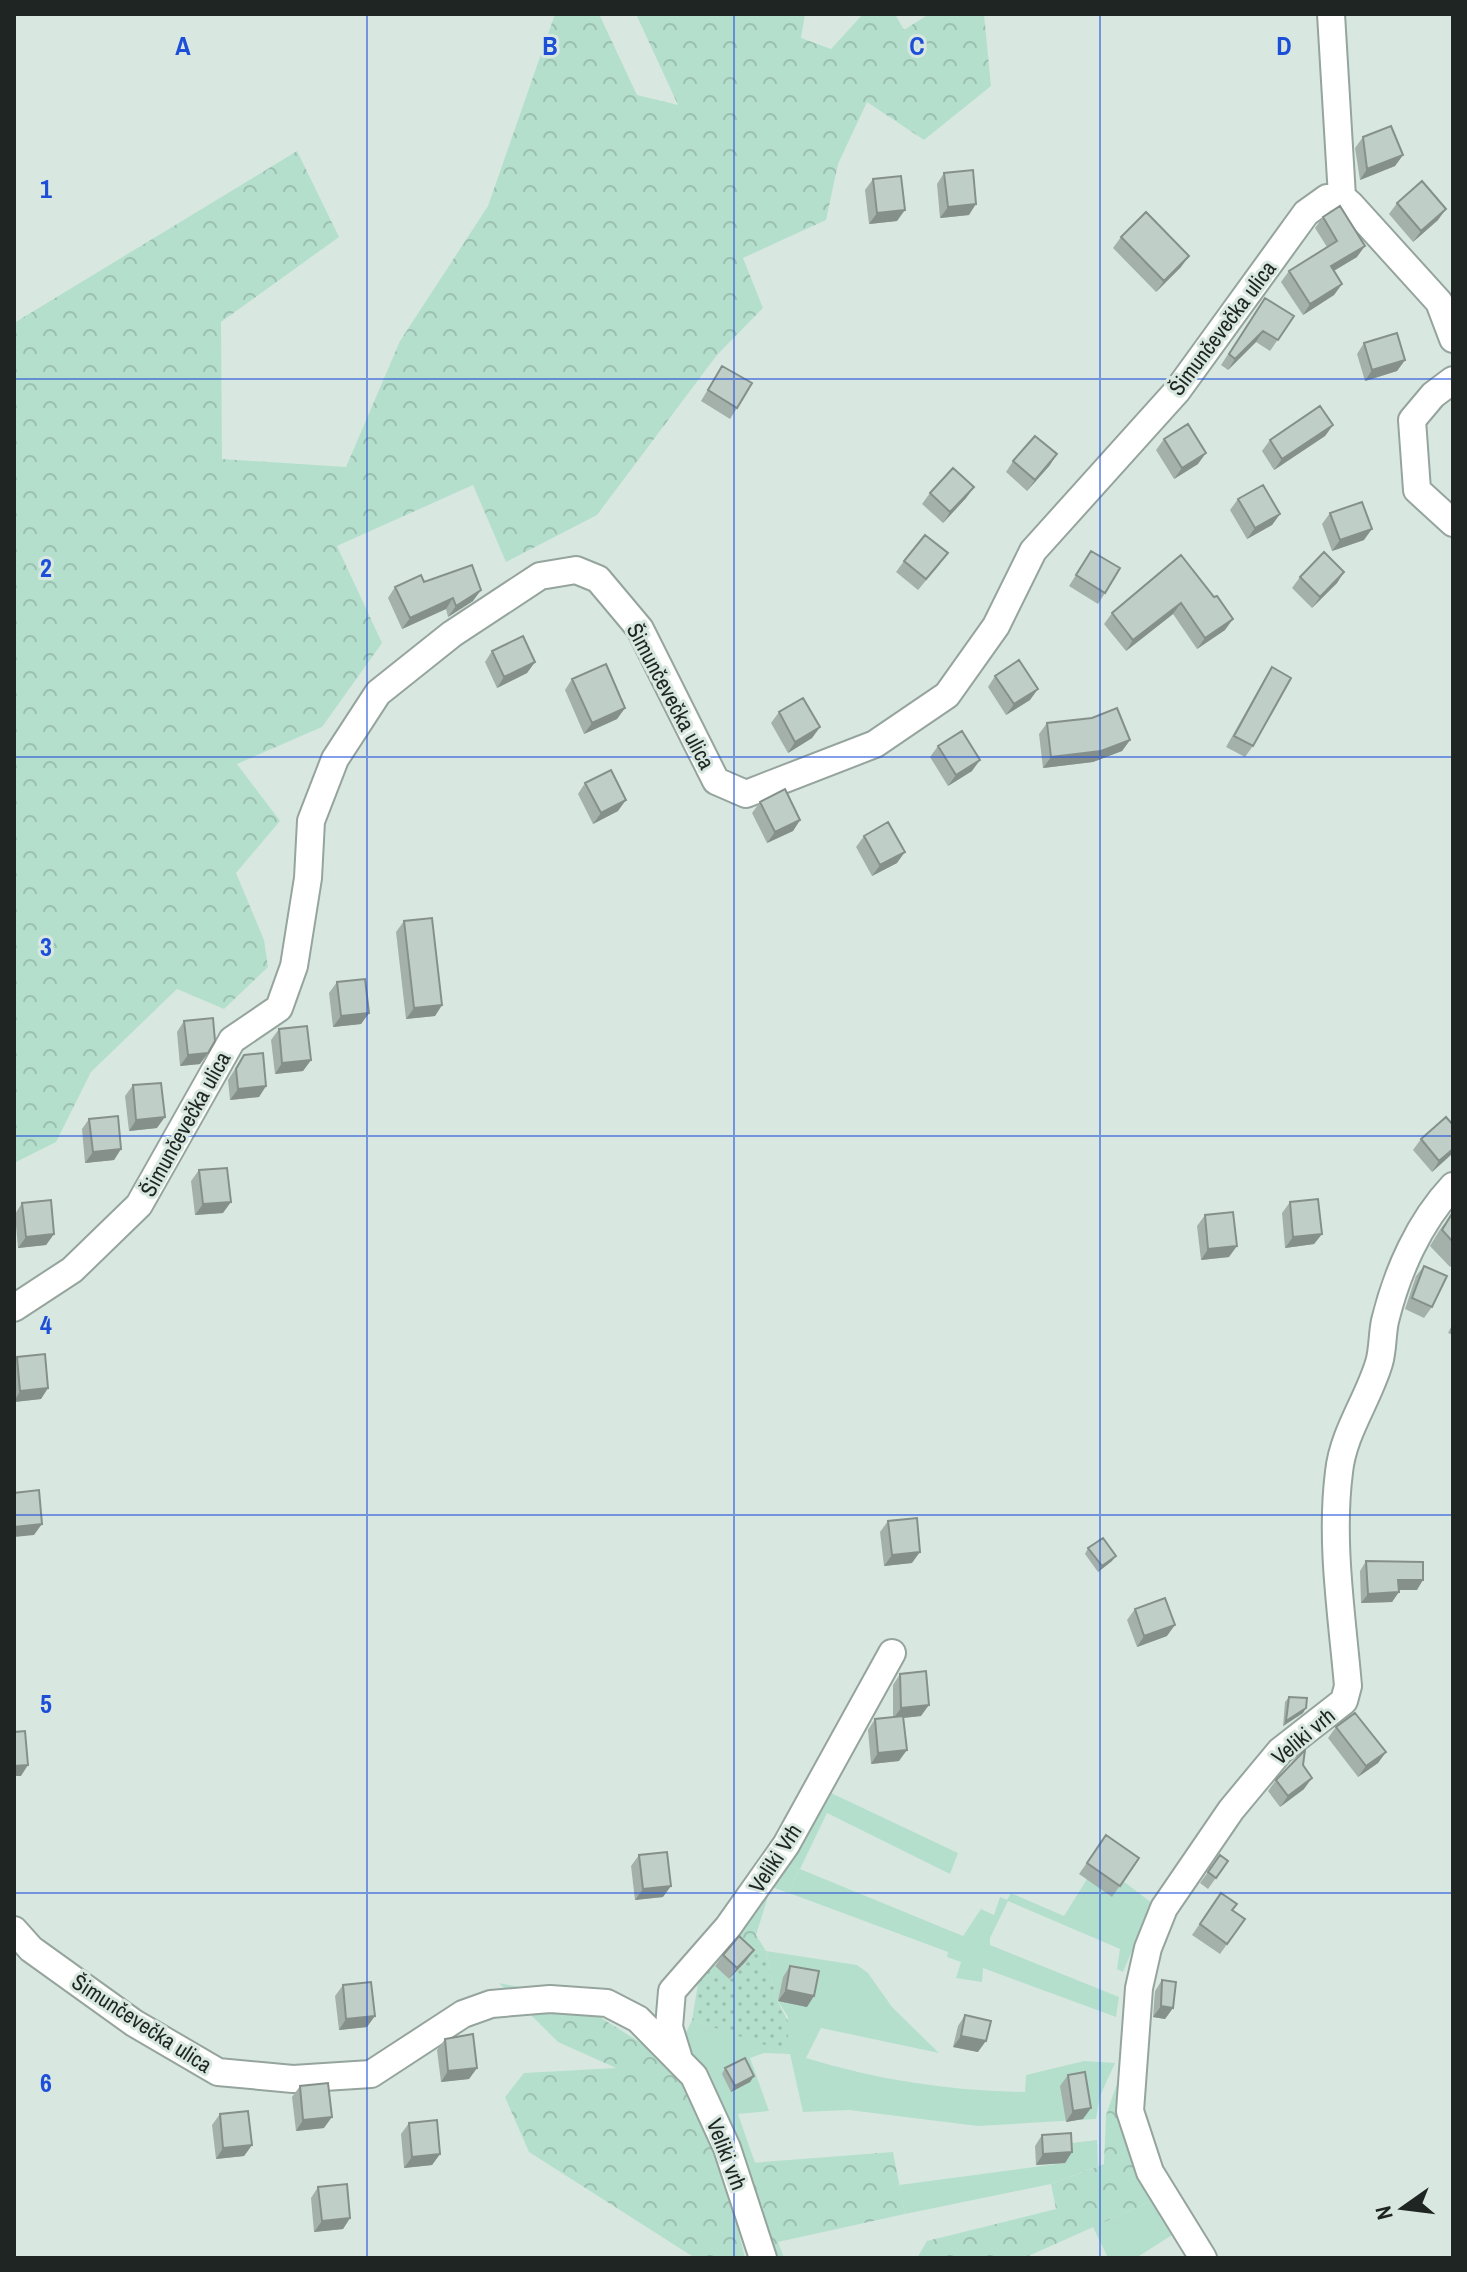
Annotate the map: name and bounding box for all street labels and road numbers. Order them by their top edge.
street label: Šimunčevečka ulica [1161,255,1283,401]
street label: Šimunčevečka ulica [620,618,722,774]
street label: Šimunčevečka ulica [133,1046,237,1202]
street label: Veliki vrh [1265,1701,1341,1771]
street label: Veliki Vrh [742,1818,808,1898]
street label: Šimunčevečka ulica [66,1966,218,2080]
street label: Veliki vrh [700,2114,754,2194]

